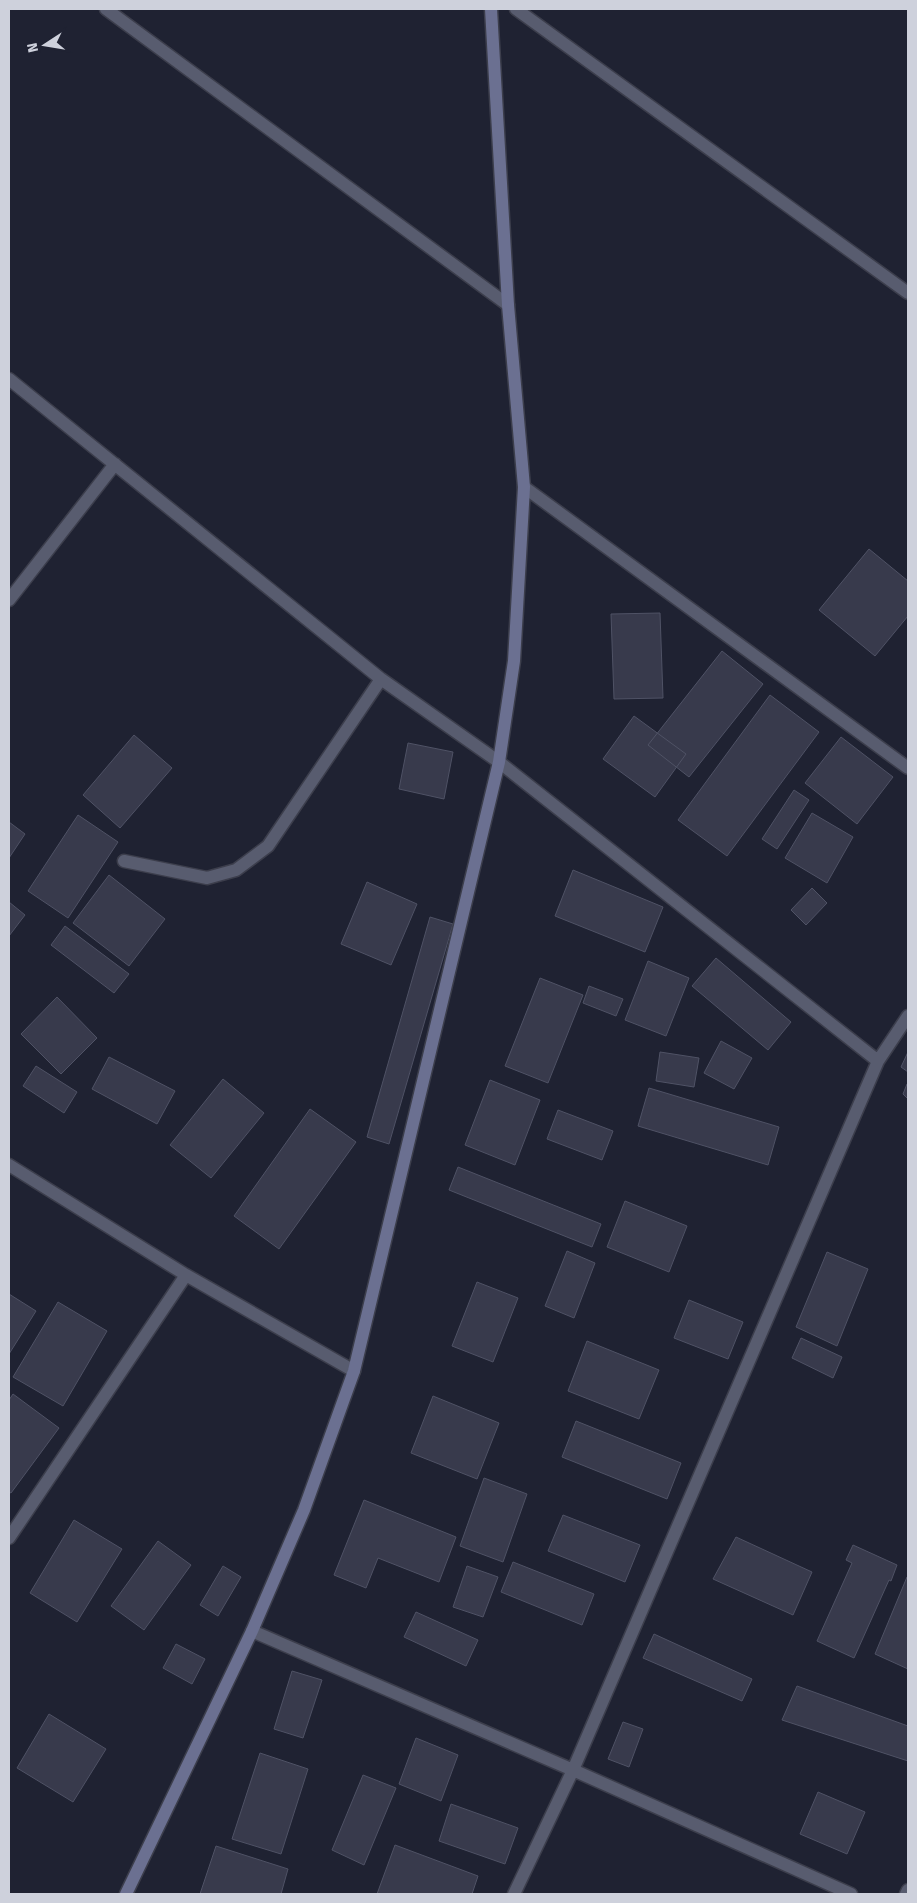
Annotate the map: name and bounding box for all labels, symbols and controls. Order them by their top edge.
north arrow [20,20,70,70]
text: N [23,41,42,54]

